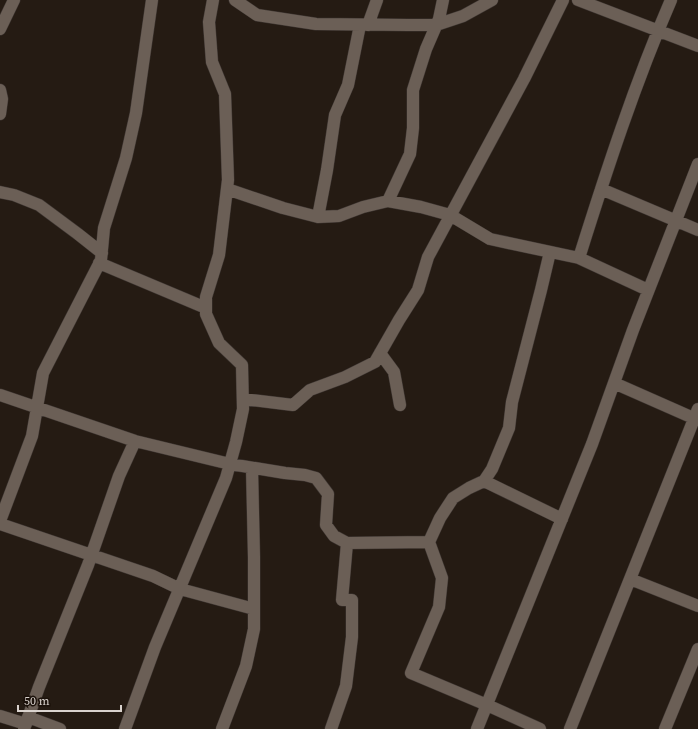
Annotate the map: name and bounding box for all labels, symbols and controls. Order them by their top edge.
scale bar [18,687,121,713]
text: 50 m [24,693,50,709]

